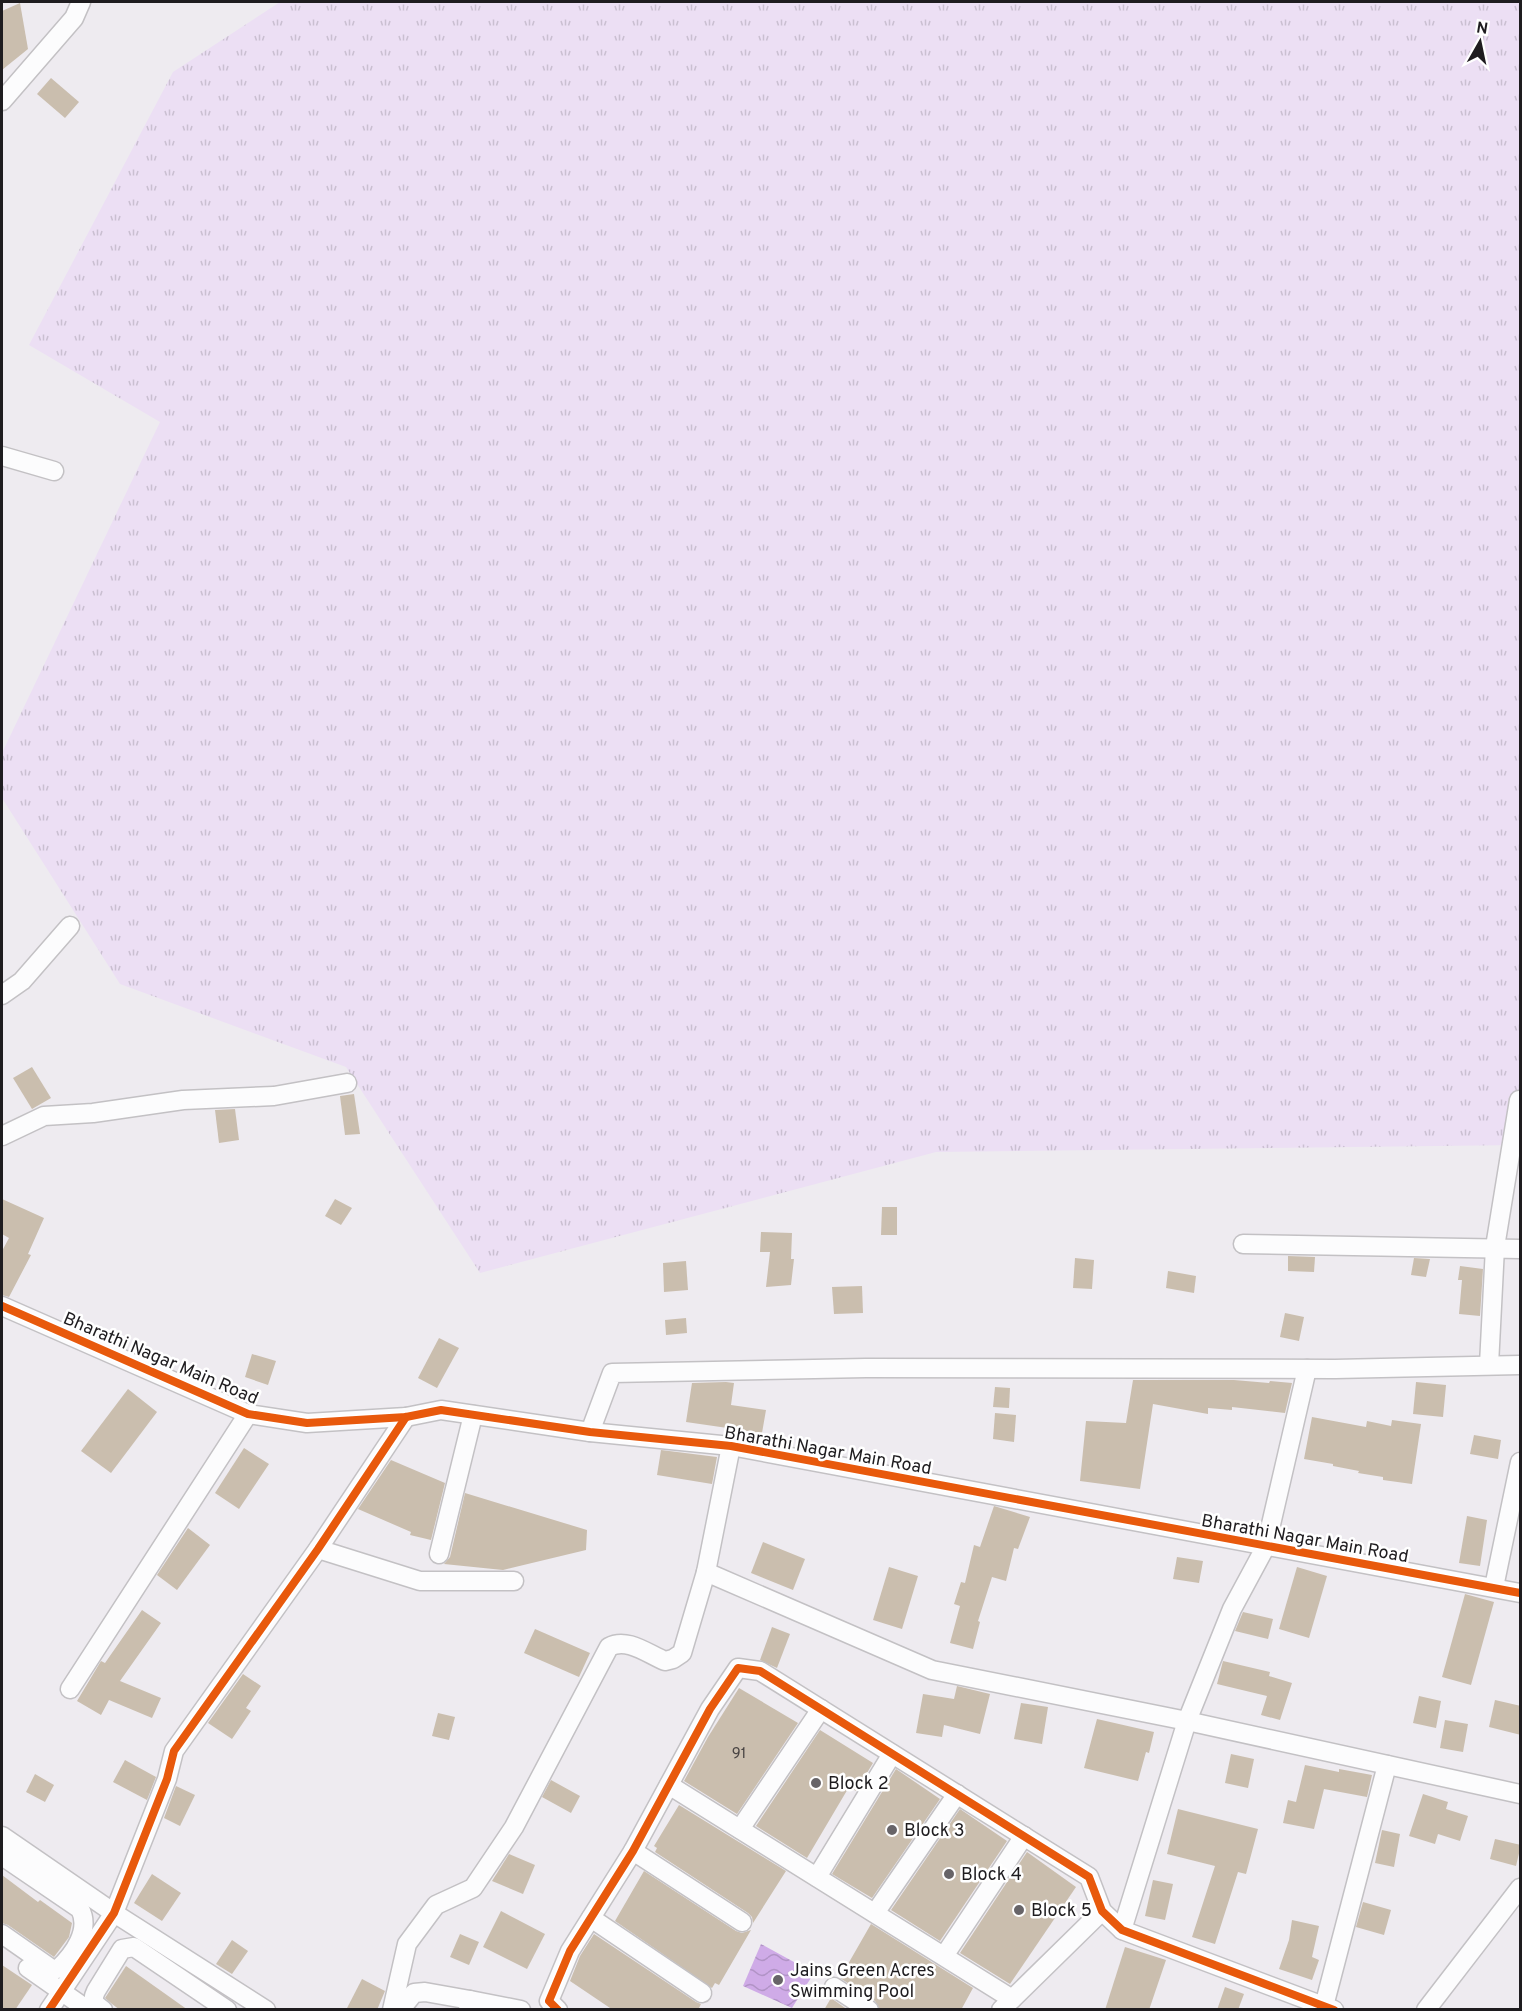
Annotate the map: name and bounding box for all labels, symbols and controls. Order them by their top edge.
north arrow [1450,12,1510,72]
text: N [1475,18,1489,40]
street label: Bharathi Nagar Main Road [59,1308,262,1411]
street label: Bharathi Nagar Main Road [722,1422,933,1481]
street label: Bharathi Nagar Main Road [1199,1510,1410,1569]
house number: 91 [732,1745,746,1764]
place label: Block 2 [828,1773,889,1796]
marker: Block 2 [809,1776,823,1790]
place label: Block 3 [904,1820,964,1843]
marker: Block 3 [885,1823,899,1837]
place label: Block 4 [961,1864,1022,1887]
marker: Block 4 [942,1867,956,1881]
place label: Block 5 [1031,1900,1092,1923]
marker: Block 5 [1012,1903,1026,1917]
place label: Jains Green Acres Swimming Pool [790,1960,935,2004]
marker: Jains Green Acres Swimming Pool [771,1973,785,1987]

